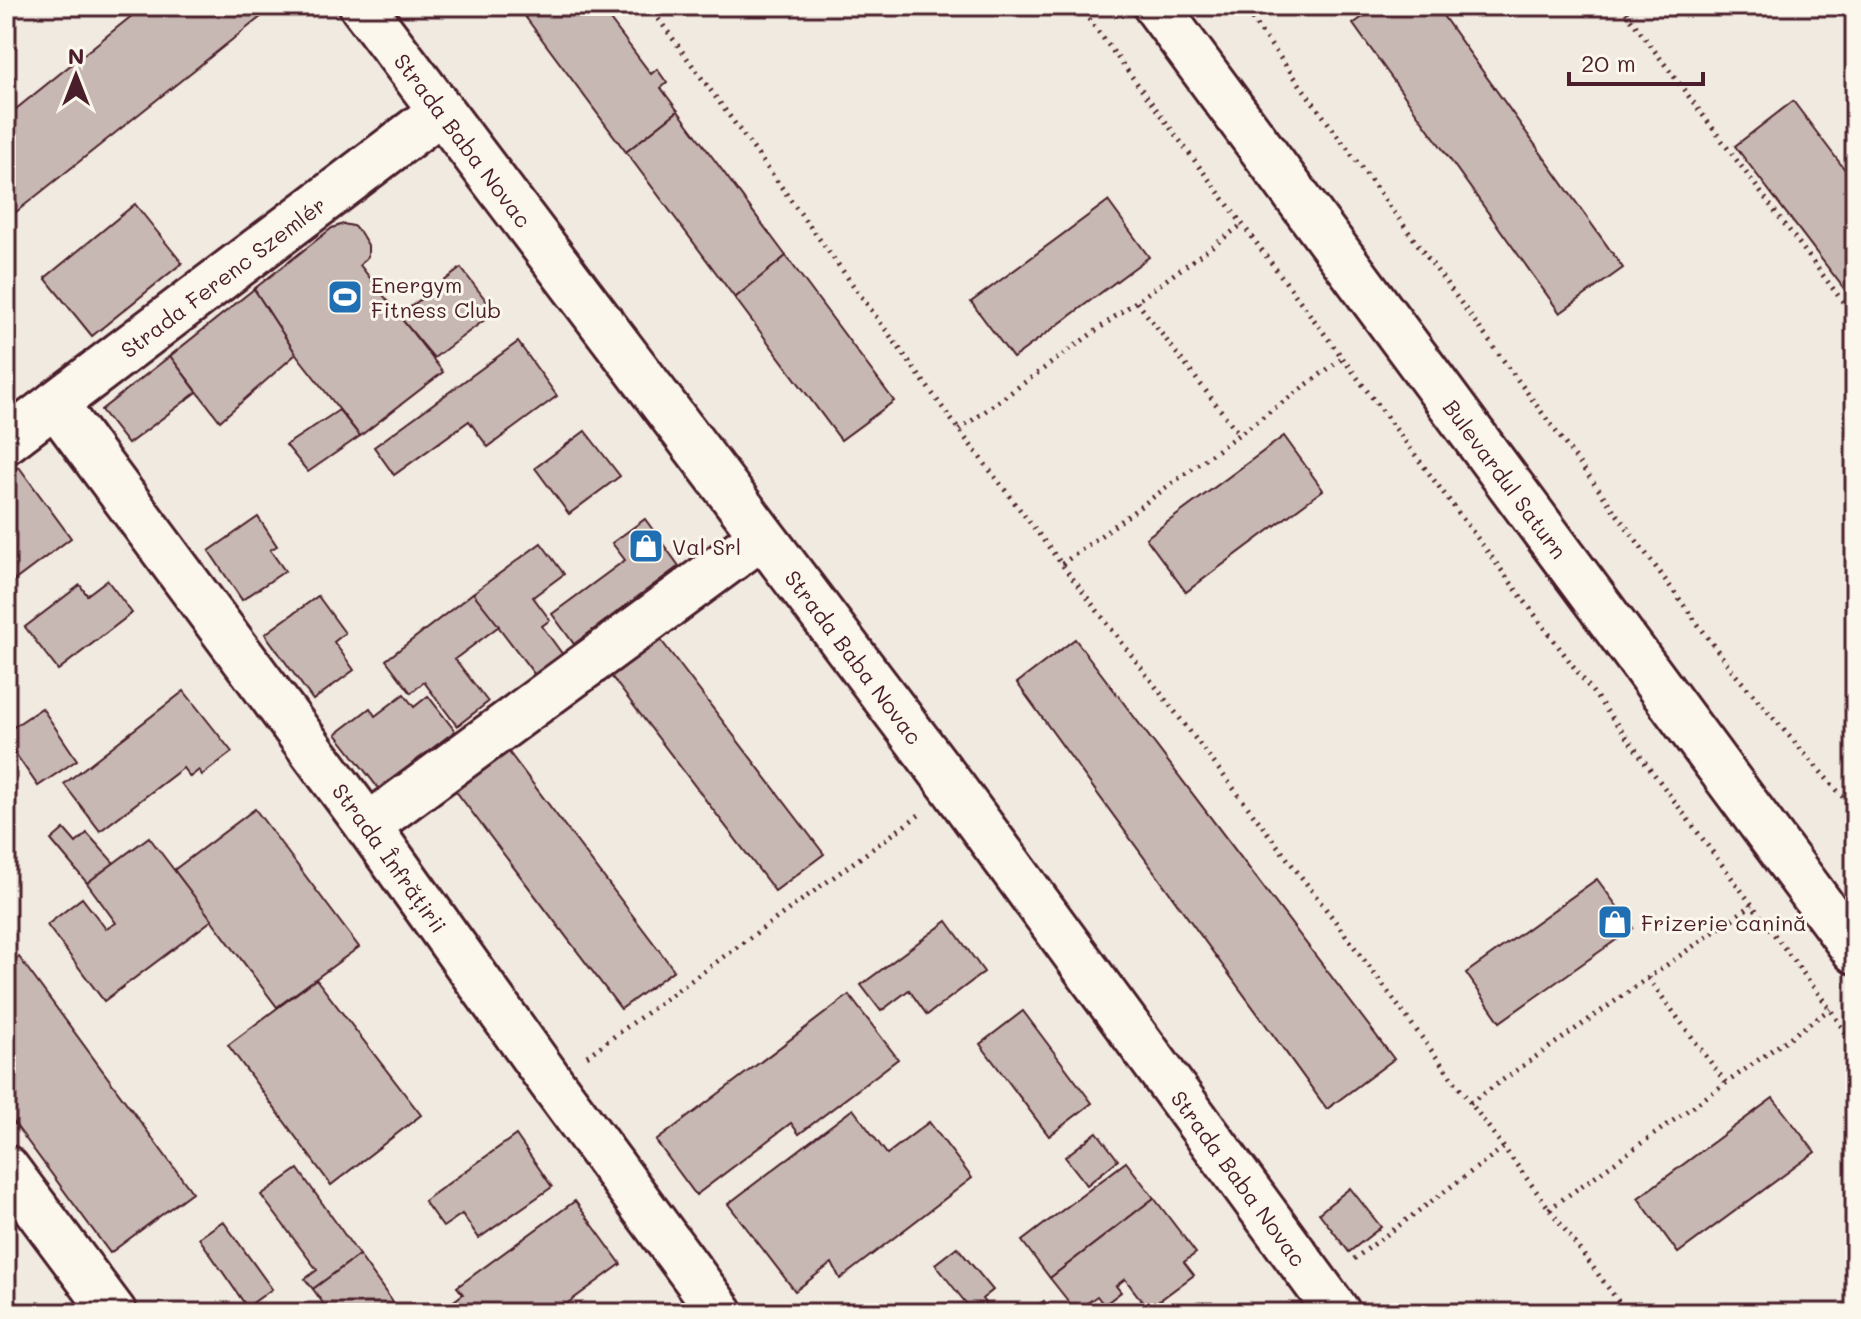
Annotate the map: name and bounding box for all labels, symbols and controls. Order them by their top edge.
north arrow [36,36,116,116]
scale bar [1569,36,1703,86]
text: N [68,41,84,70]
street label: Strada Baba Novac [388,47,539,233]
text: 20 m [1581,47,1636,78]
street label: Strada Ferenc Szemlér [114,190,331,364]
place label: Energym Fitness Club [371,270,501,324]
sports icon: Energym Fitness Club [326,278,364,316]
street label: Bulevardul Saturn [1437,393,1574,564]
shop icon: Val Srl [627,527,665,565]
place label: Val Srl [672,532,741,561]
street label: Strada Baba Novac [779,564,929,750]
street label: Strada Înfrățirii [326,777,454,938]
shop icon: Frizerie canină [1596,903,1634,941]
place label: Frizerie canină [1641,908,1807,937]
street label: Strada Baba Novac [1165,1084,1313,1272]

